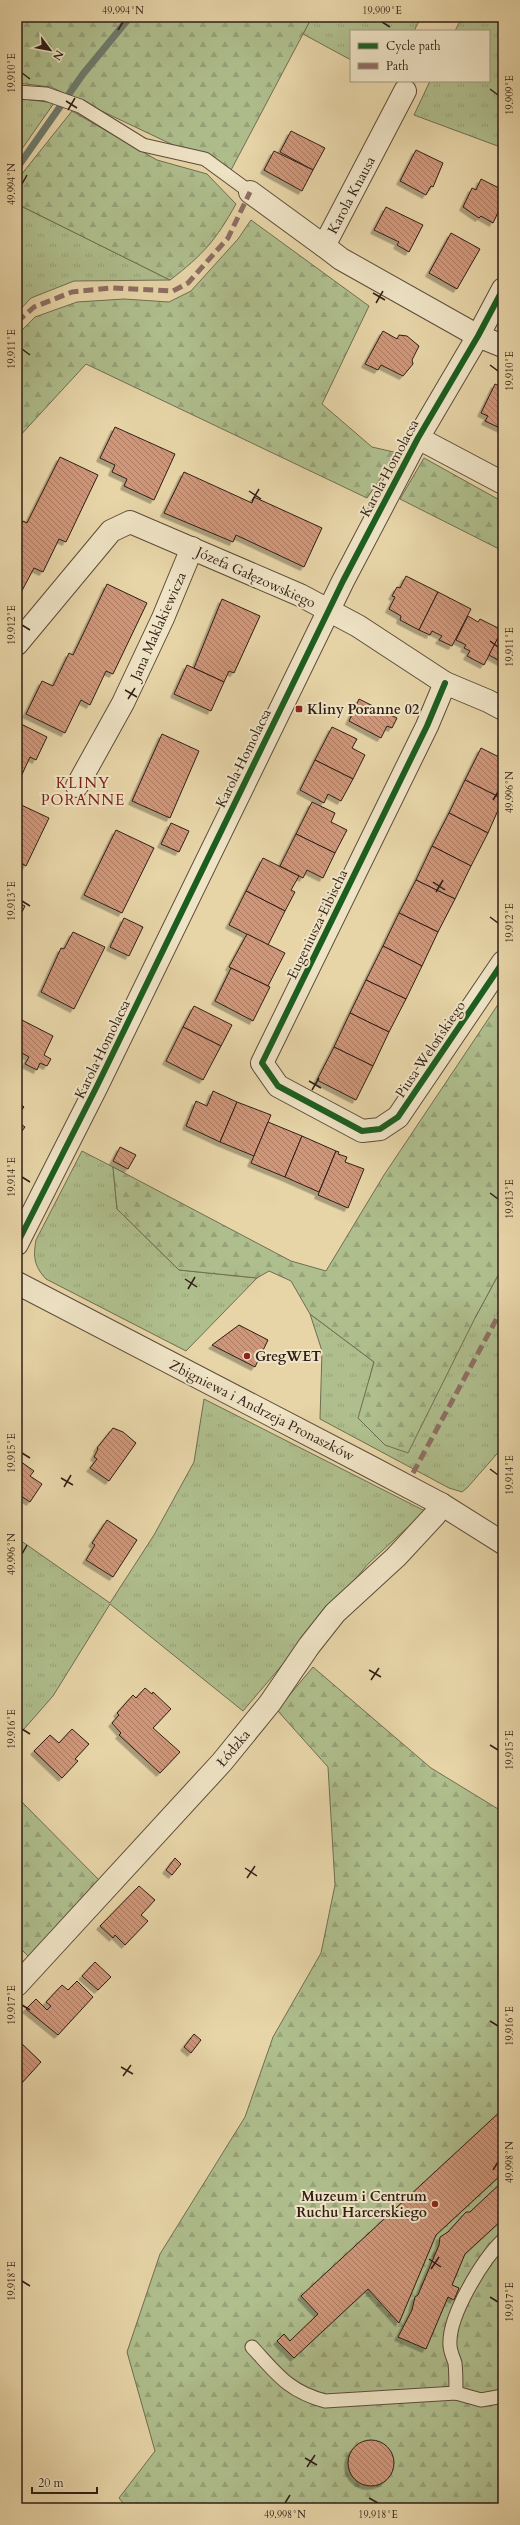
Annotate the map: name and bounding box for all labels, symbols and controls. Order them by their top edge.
text: 49.994°N [102,4,144,18]
text: 19.909°E [362,4,402,18]
north arrow [30,30,70,70]
legend [350,30,490,82]
text: Cycle path [386,38,441,54]
text: N [49,47,67,63]
text: 19.910°E [5,53,19,93]
text: Path [386,58,409,74]
text: 19.909°E [503,75,517,115]
street label: Karola Knausa [323,153,380,237]
text: 49.994°N [5,163,19,205]
text: 19.911°E [5,329,19,369]
text: 19.910°E [503,351,517,391]
street label: Karola Homolacsa [356,416,423,520]
street label: Józefa Gałęzowskiego [191,542,319,613]
street label: Jana Maklakiewicza [125,569,191,685]
text: 19.912°E [5,605,19,645]
text: 19.911°E [503,627,517,667]
place label: Kliny Poranne 02 [307,700,419,719]
marker: Kliny Poranne 02 [294,704,304,714]
street label: Karola Homolacsa [211,706,276,811]
text: 49.996°N [503,771,517,813]
district label: KLINY PORANNE [41,773,125,810]
street label: Eugeniusza Eibischa [283,866,352,982]
text: 19.913°E [5,881,19,921]
text: 19.912°E [503,903,517,943]
street label: Karola Homolacsa [70,997,135,1102]
street label: Piusa Welońskiego [391,997,470,1102]
text: 19.914°E [5,1157,19,1197]
text: 19.913°E [503,1179,517,1219]
place label: GregWET [255,1347,321,1366]
marker: GregWET [242,1351,252,1361]
street label: Zbigniewa i Andrzeja Pronaszków [166,1355,358,1466]
text: 19.915°E [5,1433,19,1473]
text: 19.914°E [503,1455,517,1495]
text: 49.996°N [5,1533,19,1575]
text: 19.916°E [5,1709,19,1749]
street label: Łódzka [212,1726,255,1771]
text: 19.915°E [503,1730,517,1770]
text: 19.917°E [5,1985,19,2025]
text: 19.916°E [503,2006,517,2046]
text: 49.998°N [503,2141,517,2183]
place label: Muzeum i Centrum Ruchu Harcerskiego [296,2187,427,2222]
marker: Muzeum i Centrum Ruchu Harcerskiego [430,2199,440,2209]
text: 19.918°E [5,2261,19,2301]
text: 19.917°E [503,2282,517,2322]
scale bar [32,2469,97,2495]
text: 20 m [38,2475,65,2491]
text: 49.998°N [264,2508,306,2522]
text: 19.918°E [358,2508,398,2522]

